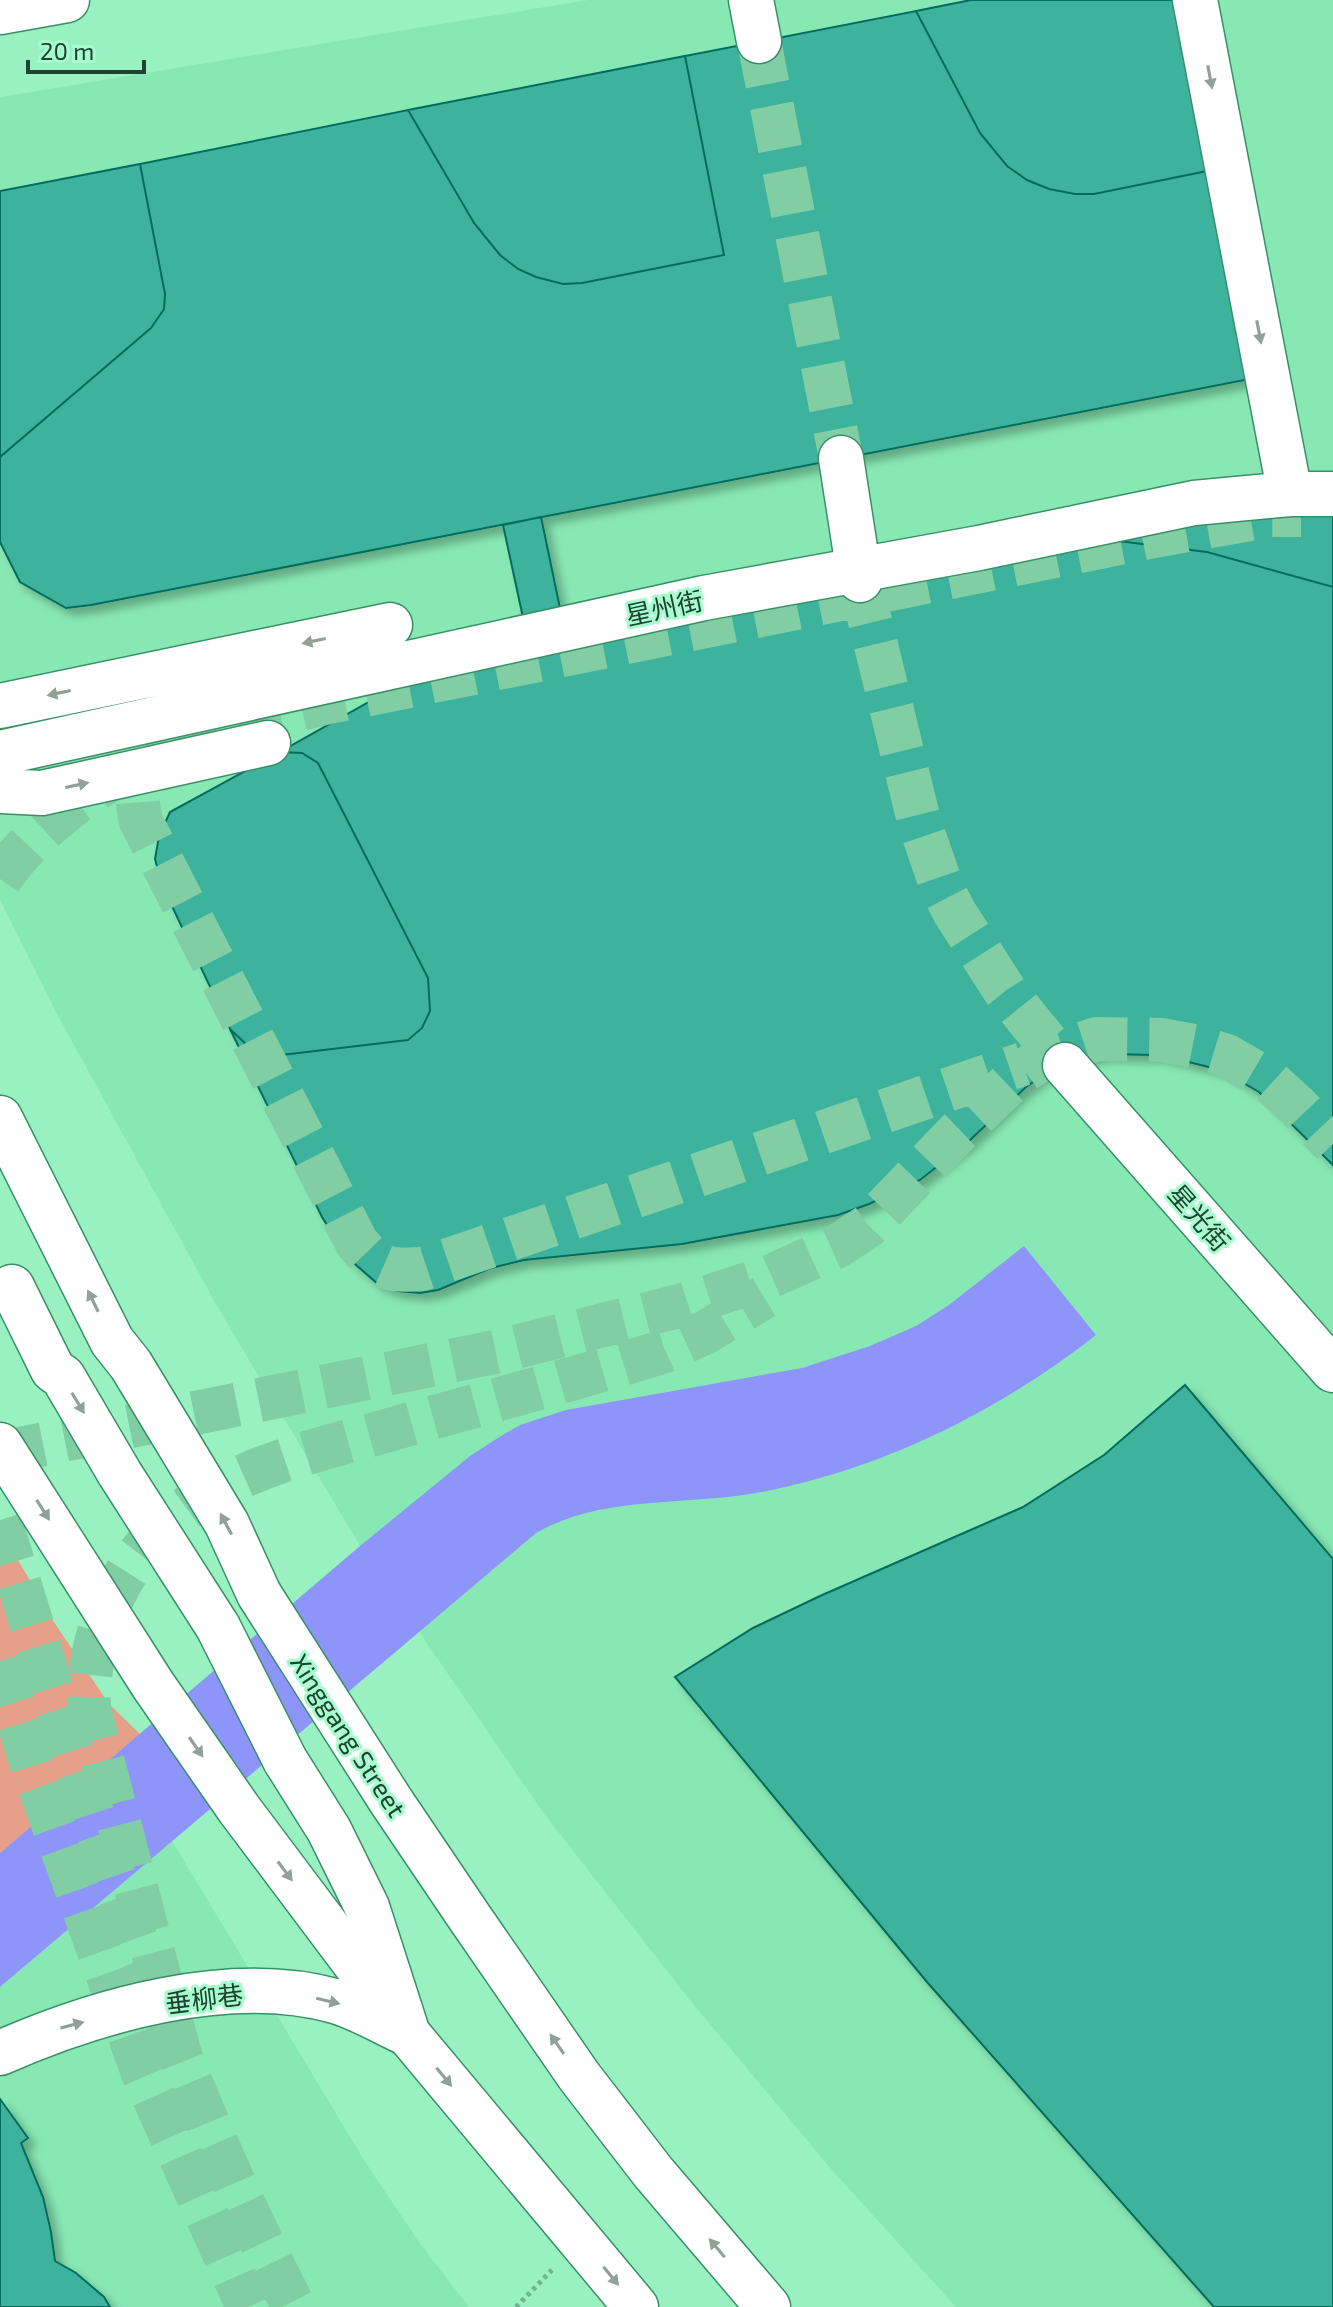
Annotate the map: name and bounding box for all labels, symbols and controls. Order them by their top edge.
scale bar [28,24,144,74]
text: 20 m [40,36,94,65]
one-way arrow [1204,64,1216,89]
one-way arrow [1253,320,1265,345]
street label: 星州街 [623,584,705,630]
one-way arrow [301,635,326,648]
one-way arrow [46,688,71,700]
one-way arrow [65,778,90,791]
street label: 星光街 [1163,1177,1237,1257]
one-way arrow [86,1290,100,1313]
one-way arrow [71,1392,85,1414]
one-way arrow [35,1499,49,1521]
one-way arrow [220,1512,233,1535]
street label: Xinggang Street [285,1648,413,1822]
one-way arrow [188,1736,203,1758]
one-way arrow [277,1861,292,1882]
street label: 垂柳巷 [163,1978,245,2018]
one-way arrow [316,1995,341,2007]
one-way arrow [60,2018,85,2030]
one-way arrow [549,2033,564,2054]
one-way arrow [435,2067,452,2087]
one-way arrow [709,2238,726,2258]
one-way arrow [602,2266,619,2286]

